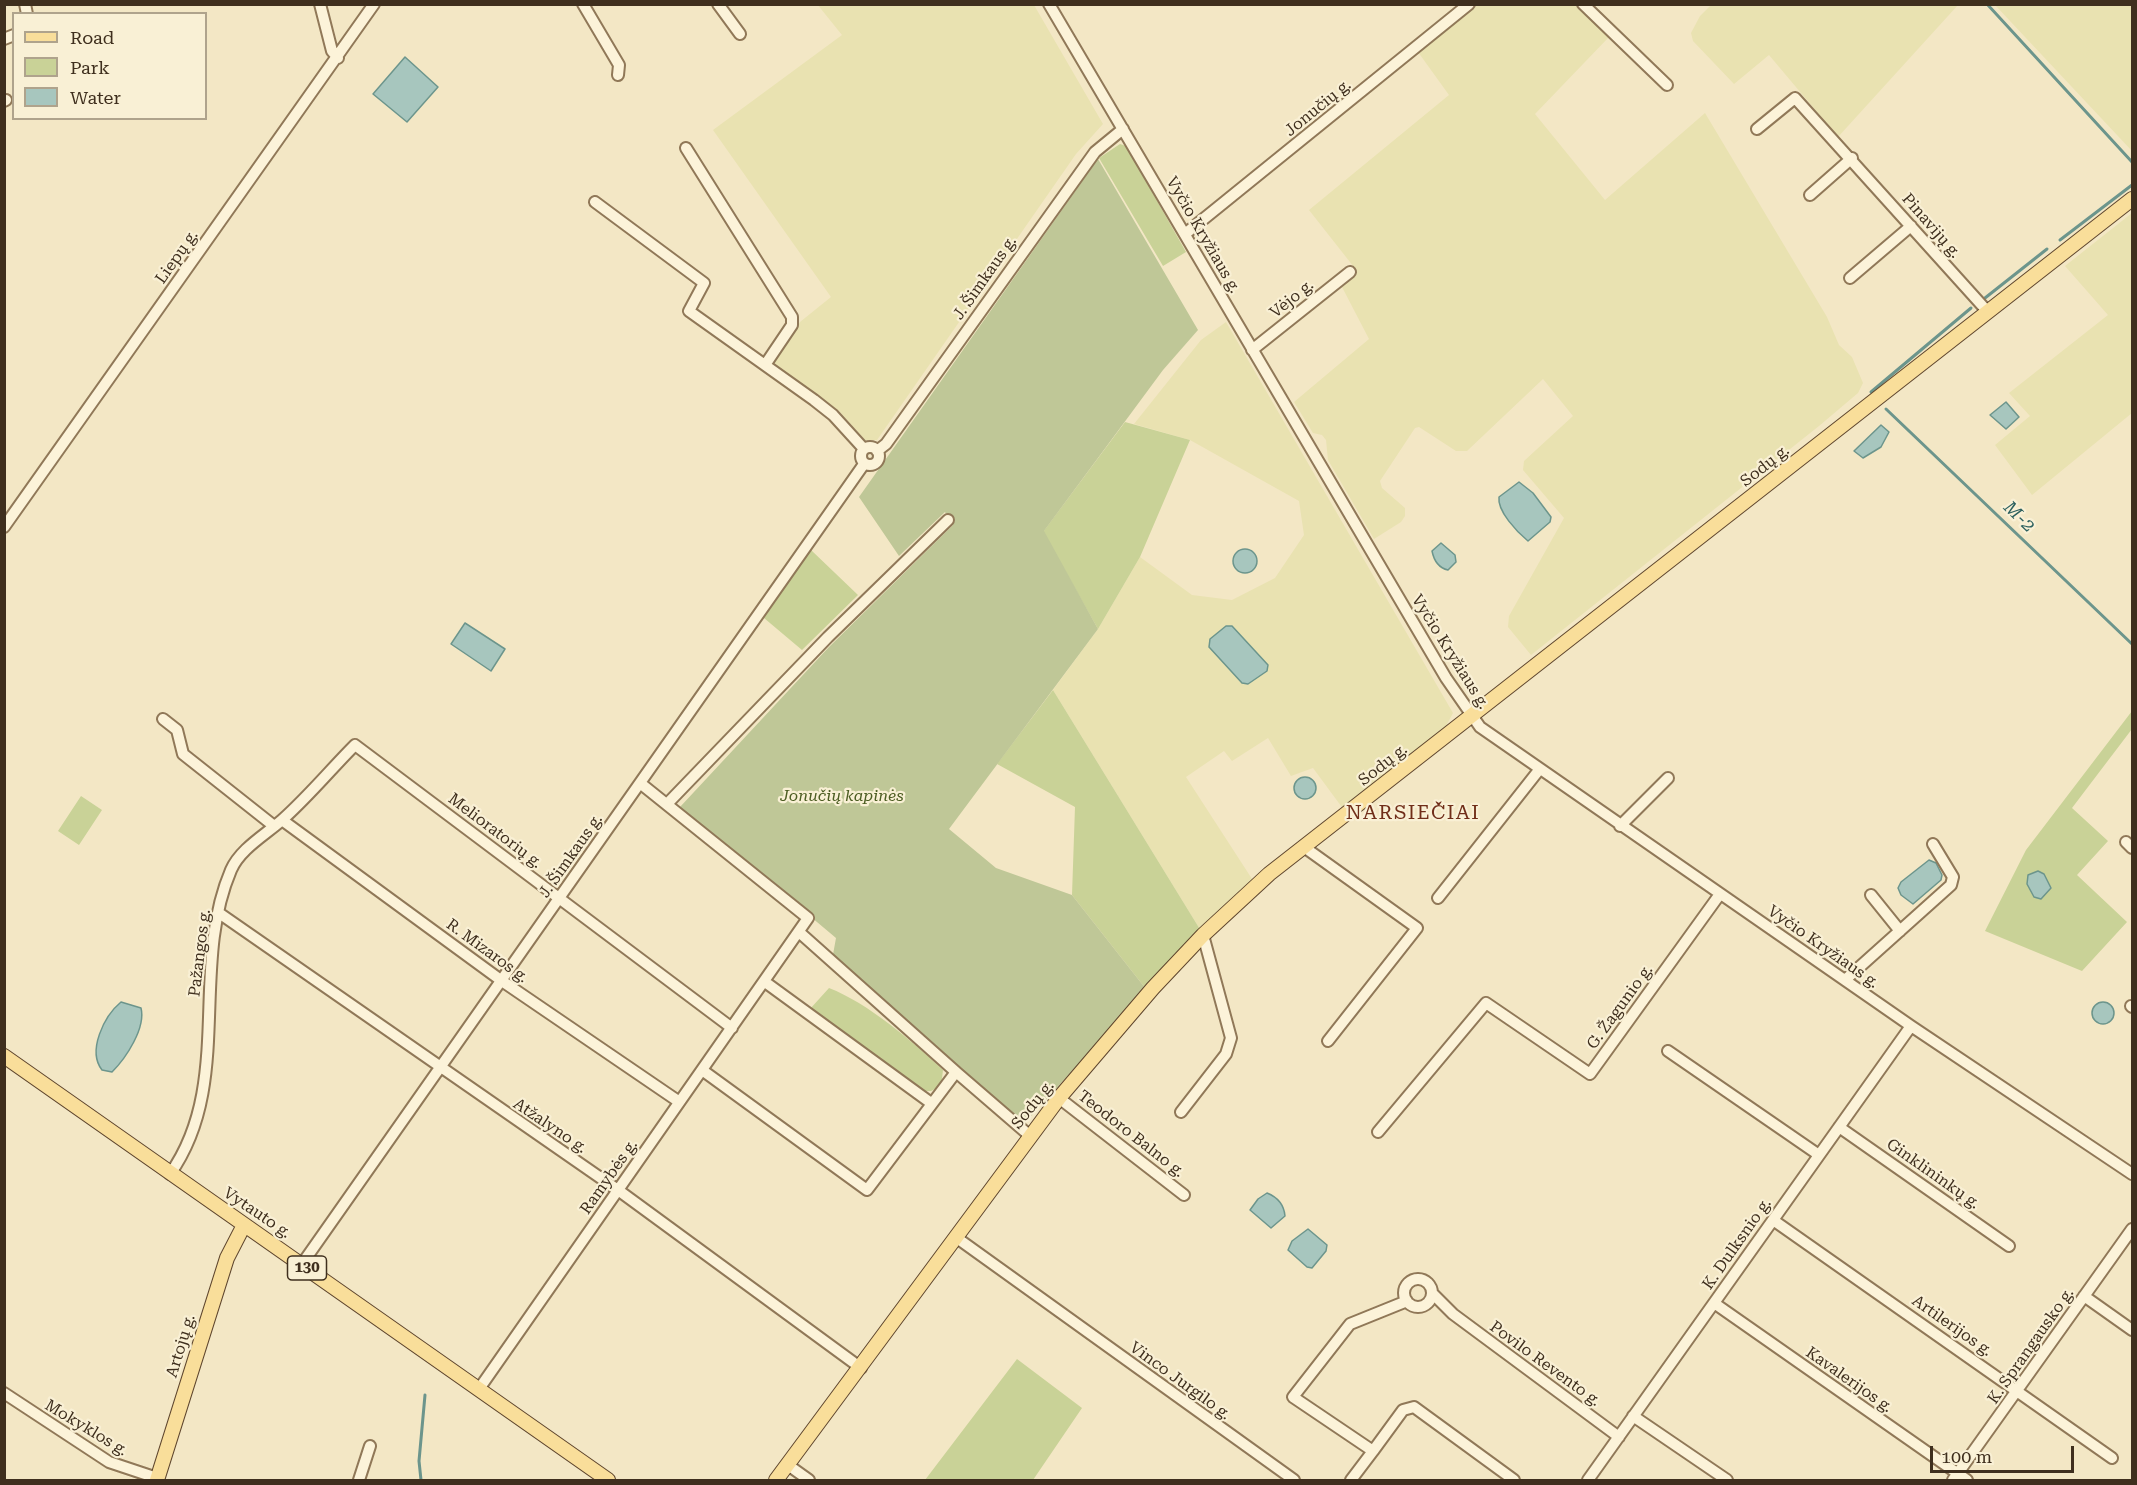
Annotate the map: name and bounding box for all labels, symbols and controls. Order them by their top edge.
legend [12,12,207,120]
text: Road [70,27,114,48]
text: Park [70,57,110,78]
street label: Jonučių g. [1281,76,1355,140]
text: Water [70,87,121,108]
street label: Vyčio Kryžiaus g. [1162,173,1244,297]
street label: Pinavijų g. [1898,190,1964,262]
street label: Liepų g. [152,227,202,287]
street label: J. Šimkaus g. [949,232,1021,324]
street label: Vėjo g. [1266,276,1318,322]
street label: Sodų g. [1737,441,1793,491]
water label: M-2 [1999,497,2039,537]
street label: Vyčio Kryžiaus g. [1407,591,1493,713]
street label: Sodų g. [1355,740,1411,790]
park label: Jonučių kapinės [780,786,904,806]
street label: Melioratorių g. [444,789,546,873]
district label: NARSIEČIAI [1346,801,1480,825]
street label: J. Šimkaus g. [535,810,607,902]
street label: Vyčio Kryžiaus g. [1764,901,1882,993]
street label: Pažangos g. [185,908,215,998]
street label: R. Mizaros g. [442,915,532,987]
street label: G. Žagunio g. [1583,961,1657,1053]
street label: Sodų g. [1008,1077,1058,1133]
street label: Teodoro Balno g. [1074,1086,1188,1182]
street label: Atžalyno g. [510,1094,590,1158]
street label: Ginklininkų g. [1883,1135,1983,1213]
street label: Ramybės g. [576,1136,642,1218]
street label: Vytauto g. [220,1183,294,1243]
street label: K. Dulksnio g. [1698,1195,1776,1293]
road number: 130 [288,1256,326,1280]
street label: K. Sprangausko g. [1984,1284,2078,1408]
street label: Artilerijos g. [1908,1291,1996,1361]
street label: Artojų g. [162,1312,200,1380]
street label: Povilo Revento g. [1486,1317,1604,1411]
street label: Vinco Jurgilo g. [1126,1338,1234,1424]
street label: Kavalerijos g. [1802,1343,1896,1417]
street label: Mokyklos g. [41,1396,131,1460]
scale bar [1933,1434,2077,1472]
text: 100 m [1941,1446,1992,1467]

